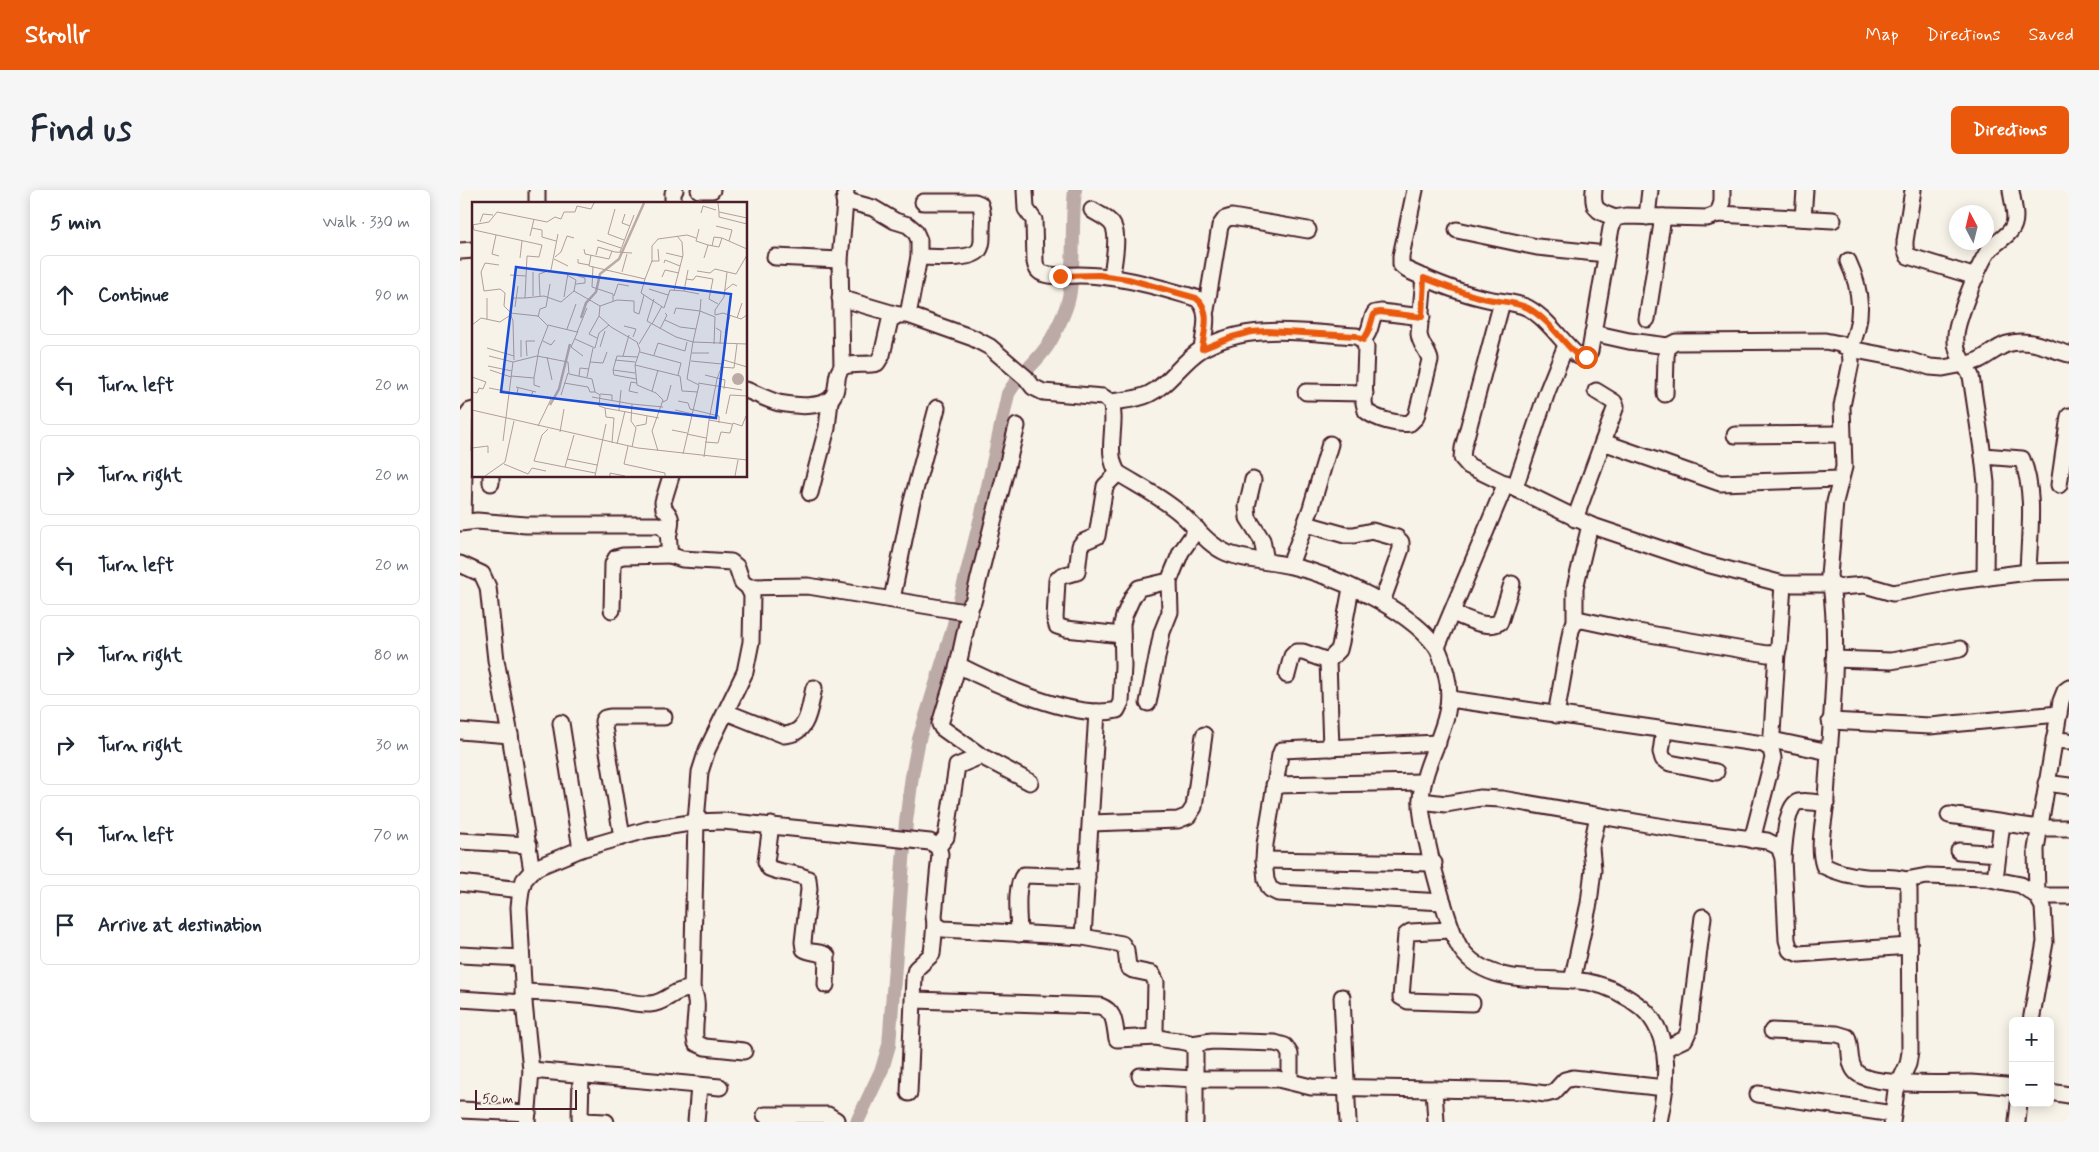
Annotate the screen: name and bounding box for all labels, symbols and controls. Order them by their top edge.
text: Strollr [25,20,89,51]
text: Map [1866,23,1899,47]
text: Directions [1927,23,2001,47]
text: Saved [2029,23,2074,47]
button: Directions [1951,106,2069,154]
text: Find us [30,107,132,153]
inset map [472,202,748,478]
north arrow [1949,205,1994,250]
text: 5 min [50,209,102,237]
text: Walk · 330 m [322,212,410,233]
route end [1049,265,1072,288]
icon: ahead [51,281,79,309]
text: Continue [98,283,169,308]
text: 90 m [375,285,409,306]
route start [1575,346,1598,369]
icon: left [51,371,79,399]
text: Turn left [98,373,174,398]
text: 20 m [375,375,409,396]
icon: right [51,461,79,489]
text: Turn right [98,463,182,488]
text: 20 m [375,465,409,486]
icon: left [51,551,79,579]
text: Turn left [98,553,174,578]
text: 20 m [375,555,409,576]
icon: right [51,641,79,669]
text: Turn right [98,643,182,668]
text: 80 m [374,645,409,666]
icon: right [51,731,79,759]
text: Turn right [98,733,182,758]
text: 30 m [376,735,409,756]
icon: left [51,821,79,849]
text: Turn left [98,823,174,848]
text: 70 m [373,825,409,846]
icon: arrive [51,911,79,939]
text: Arrive at destination [98,913,262,938]
map controls [2009,1017,2054,1107]
button: + [2009,1017,2054,1062]
button: − [2009,1062,2054,1107]
scale bar [475,1087,578,1110]
text: 50 m [482,1090,513,1108]

